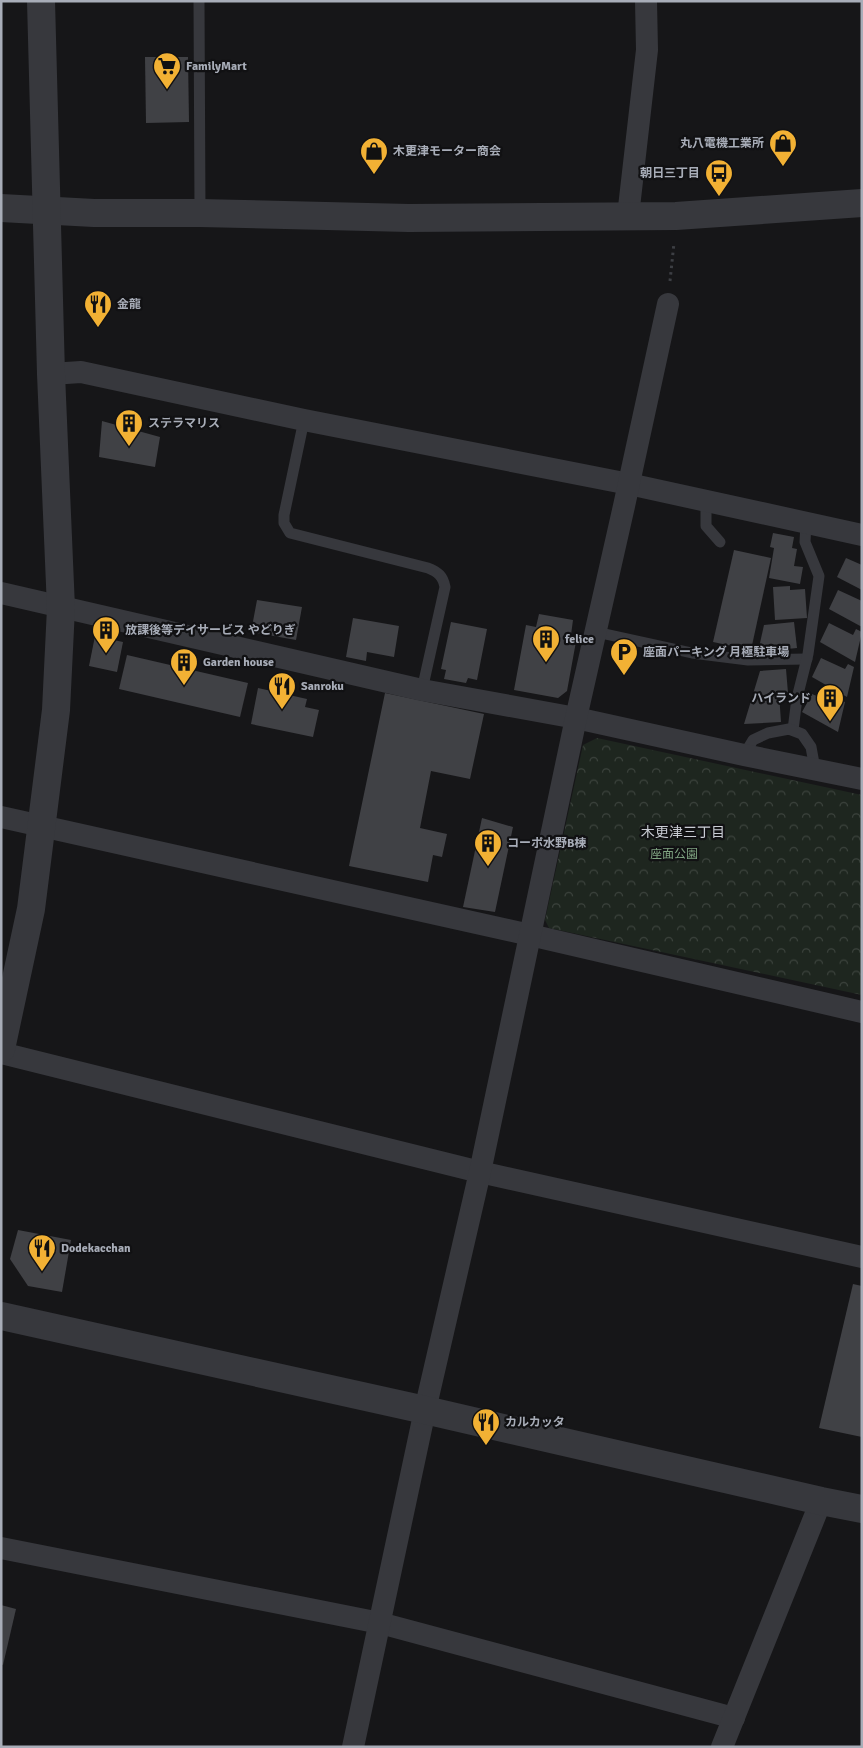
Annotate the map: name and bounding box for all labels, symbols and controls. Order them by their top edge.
supermarket icon: FamilyMart [152,51,182,90]
place label: FamilyMart [186,59,247,74]
shop icon: 丸八電機工業所 [768,128,798,167]
shop icon: 木更津モーター商会 [359,136,389,175]
place label: 丸八電機工業所 [680,136,764,151]
place label: 木更津モーター商会 [393,144,501,159]
bus stop icon: 朝日三丁目 [704,158,734,197]
place label: 朝日三丁目 [640,166,700,181]
restaurant icon: 金龍 [83,289,113,328]
place label: 金龍 [117,297,141,312]
building icon: ステラマリス [114,408,144,447]
place label: ステラマリス [148,416,220,431]
building icon: 放課後等デイサービス やどりぎ [91,615,121,654]
place label: 放課後等デイサービス やどりぎ [125,623,296,638]
building icon: felice [531,624,561,663]
place label: felice [564,632,594,647]
parking icon: 座面パーキング 月極駐車場 [609,637,639,676]
place label: 座面パーキング 月極駐車場 [643,645,789,660]
building icon: Garden house [169,647,199,686]
place label: Garden house [203,655,274,670]
restaurant icon: Sanroku [267,671,297,710]
place label: Sanroku [301,679,344,694]
building icon: ハイランド [815,683,845,722]
place label: ハイランド [751,691,811,706]
district label: 木更津三丁目 [641,824,725,841]
building icon: コーポ水野B棟 [473,828,503,867]
place label: コーポ水野B棟 [507,836,586,851]
park label: 座面公園 [650,847,698,862]
restaurant icon: Dodekacchan [27,1233,57,1272]
place label: Dodekacchan [61,1241,131,1256]
restaurant icon: カルカッタ [471,1407,501,1446]
place label: カルカッタ [505,1415,565,1430]

